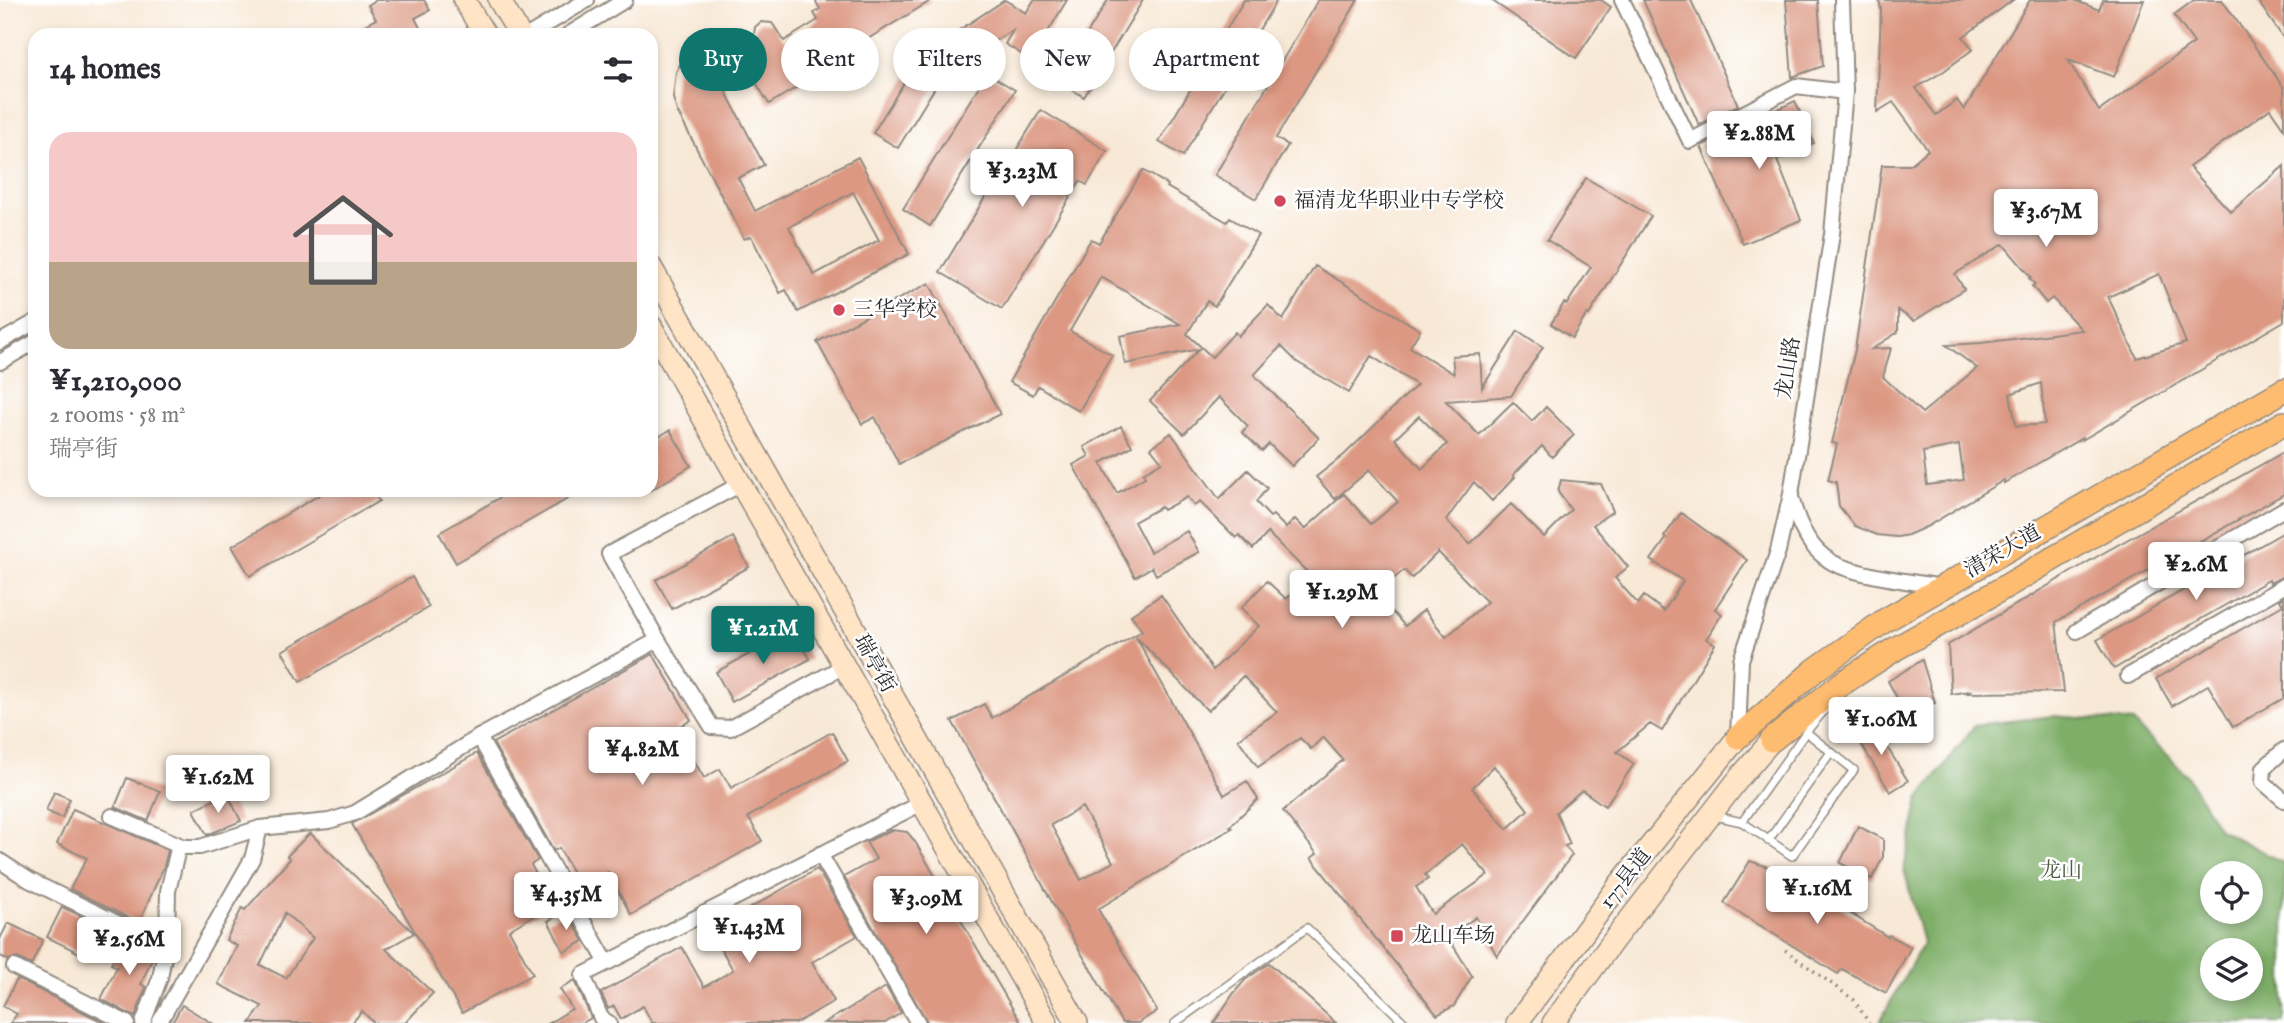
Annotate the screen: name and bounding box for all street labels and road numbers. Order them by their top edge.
street label: 龙山路 [1771,335,1807,401]
street label: 清荣大道 [1960,519,2046,585]
street label: 瑞亭街 [847,630,901,698]
street label: 177县道 [1594,843,1658,915]

